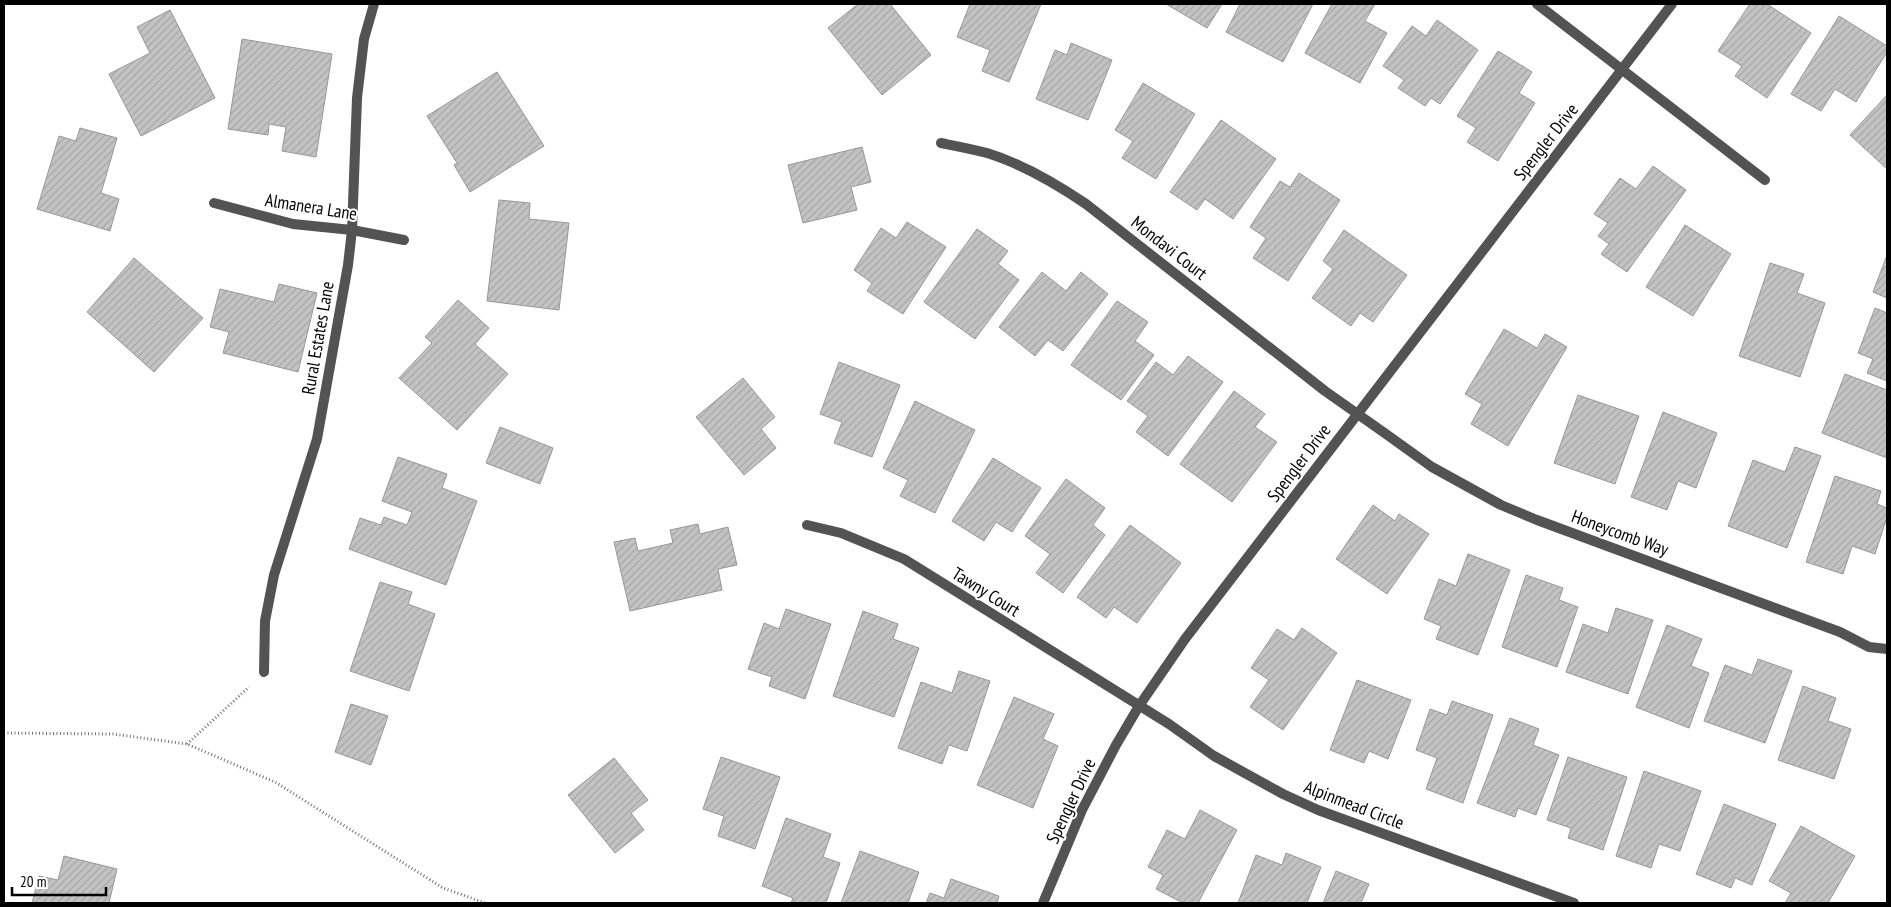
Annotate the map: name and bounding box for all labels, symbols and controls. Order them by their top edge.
street label: Spengler Drive [1508,98,1583,185]
street label: Almanera Lane [264,188,359,225]
street label: Mondavi Court [1127,211,1212,285]
street label: Rural Estates Lane [296,280,339,396]
street label: Spengler Drive [1262,419,1335,506]
street label: Honeycomb Way [1568,504,1672,561]
street label: Tawny Court [948,562,1025,621]
street label: Spengler Drive [1041,754,1100,847]
street label: Alpinmead Circle [1301,775,1408,834]
scale bar [12,864,106,896]
text: 20 m [20,872,46,891]

